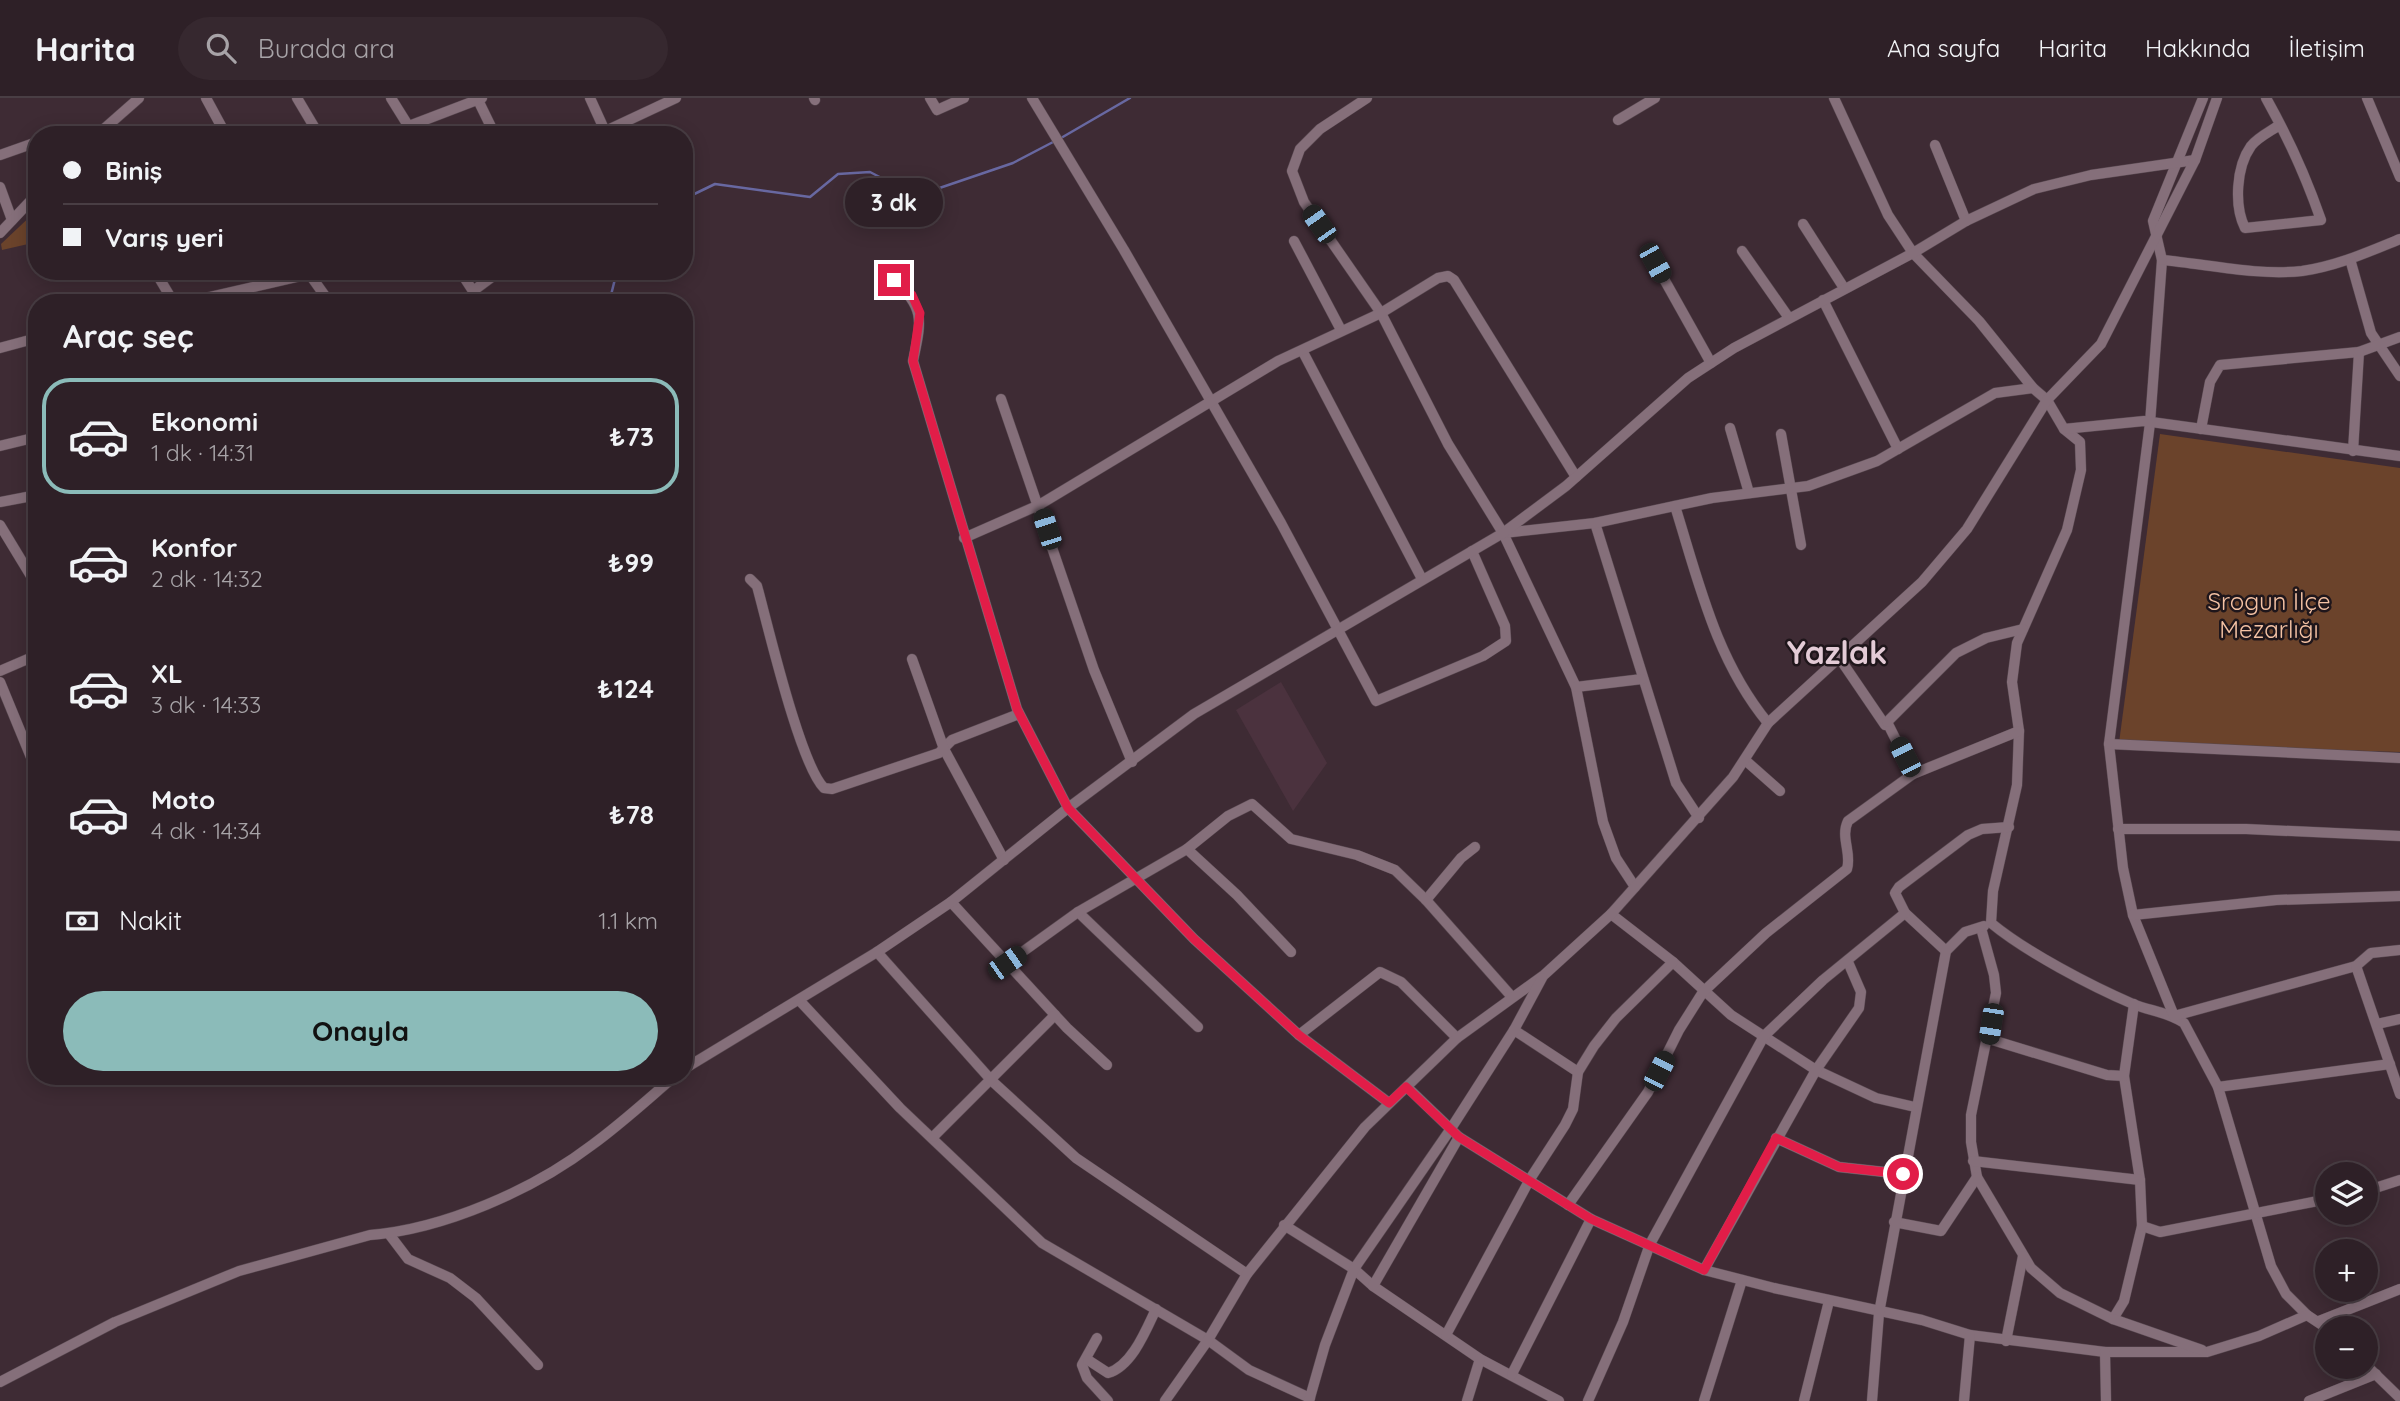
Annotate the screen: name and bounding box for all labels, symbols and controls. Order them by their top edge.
search box [178,17,668,80]
text: Harita [35,28,136,69]
icon: search [202,29,240,67]
text: Burada ara [258,32,395,65]
text: Ana sayfa [1887,33,2000,63]
text: Harita [2038,33,2107,63]
text: Hakkında [2145,33,2251,63]
text: İletişim [2289,33,2365,63]
text: Biniş [105,154,162,187]
callout: 3 dk [845,178,943,228]
text: 3 dk [871,188,917,217]
car [1299,201,1340,247]
text: Varış yeri [105,221,224,254]
car [1636,240,1675,286]
route end [878,264,910,296]
text: Araç seç [63,316,194,356]
icon: car [67,405,130,468]
text: Ekonomi [151,405,258,438]
text: ₺73 [609,420,654,453]
text: 1 dk · 14:31 [151,438,254,467]
car [1031,506,1064,552]
icon: car [67,531,130,594]
text: Konfor [151,531,237,564]
text: ₺99 [608,546,654,579]
text: 2 dk · 14:32 [151,564,263,593]
park label: Srogun İlçe Mezarlığı [2207,586,2331,644]
district label: Yazlak [1787,632,1887,672]
icon: car [67,657,130,720]
text: XL [151,657,183,690]
text: ₺124 [597,672,654,705]
text: 3 dk · 14:33 [151,690,261,719]
car [1887,734,1924,780]
icon: car [67,783,130,846]
text: Moto [151,783,215,816]
text: ₺78 [609,798,654,831]
text: 4 dk · 14:34 [151,816,261,845]
icon: cash [63,902,101,940]
text: Nakit [119,904,182,937]
text: 1.1 km [598,906,658,935]
car [984,942,1031,984]
button: Onayla [63,991,658,1071]
car [1978,1002,2005,1046]
car [1641,1048,1678,1094]
route start [1887,1158,1919,1190]
map controls [2315,1162,2378,1379]
button: layers [2315,1162,2378,1225]
button: + [2315,1239,2378,1302]
button: − [2315,1316,2378,1379]

